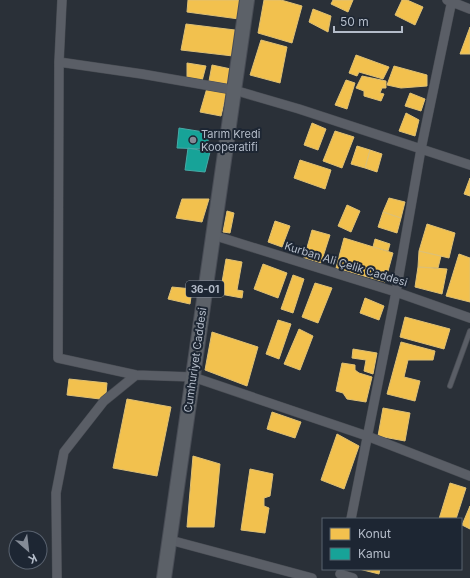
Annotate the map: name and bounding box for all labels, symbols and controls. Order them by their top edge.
scale bar [334,8,402,34]
text: 50 m [340,14,369,29]
place label: Tarım Kredi Kooperatifi [201,127,260,154]
marker: Tarım Kredi Kooperatifi [188,135,198,145]
street label: Kurban Ali Çelik Caddesi [283,239,409,289]
road number: 36-01 [186,281,224,297]
street label: Cumhuriyet Caddesi [181,307,209,413]
legend [322,518,462,570]
text: Konut [358,526,391,541]
north arrow [8,530,48,570]
text: Kamu [358,546,390,561]
text: K [26,551,39,567]

